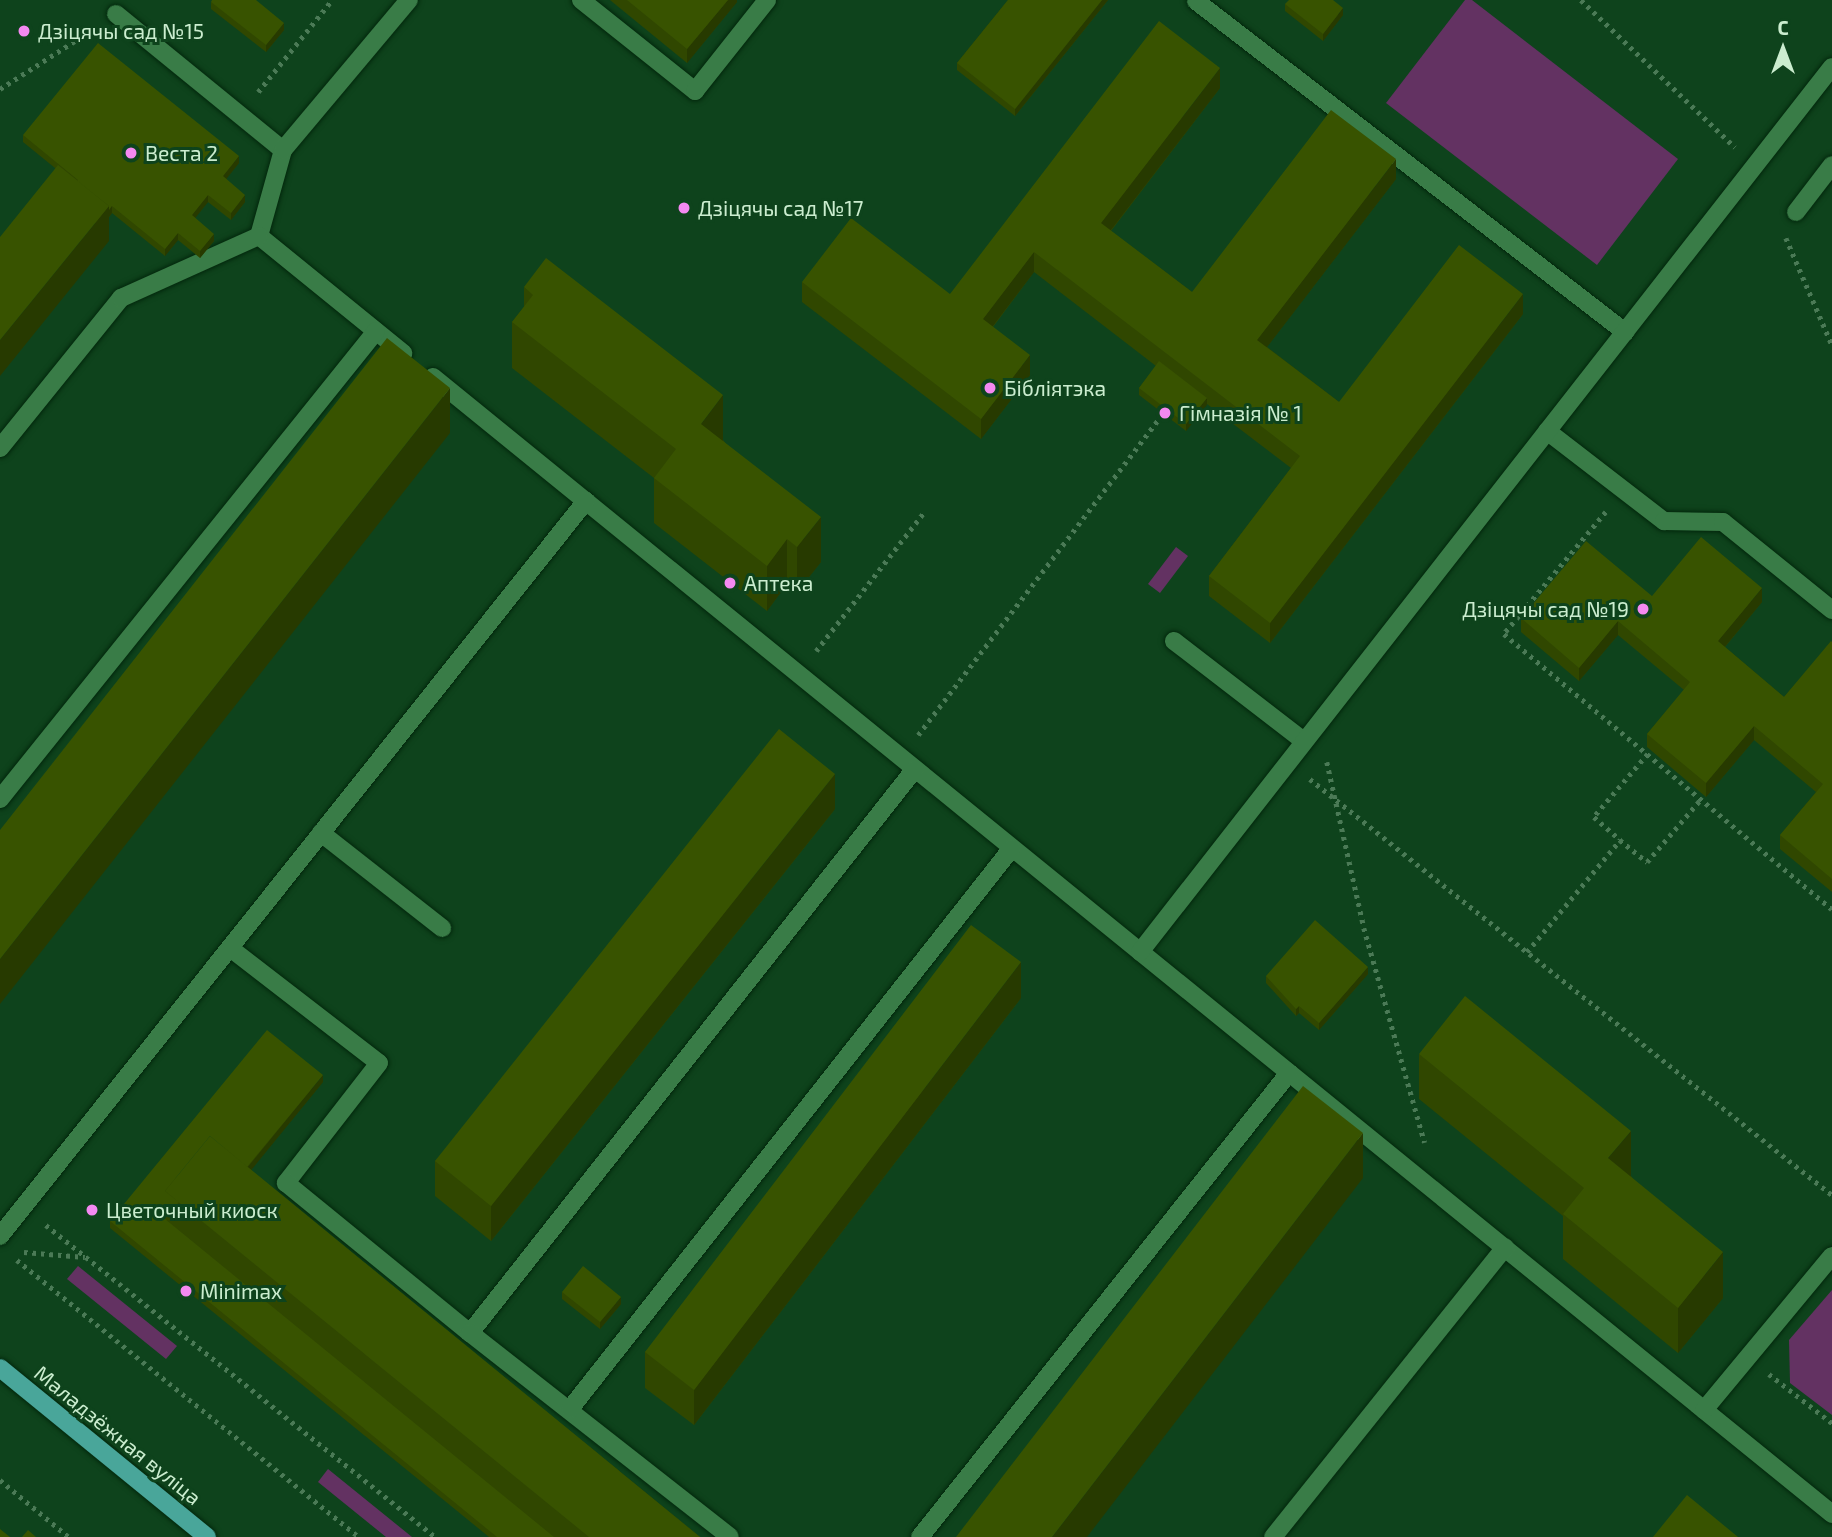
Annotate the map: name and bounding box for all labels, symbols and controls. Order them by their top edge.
north arrow [1748,14,1818,84]
text: С [1777,16,1789,39]
place label: Дзіцячы сад №15 [38,18,204,44]
marker: Дзіцячы сад №15 [16,23,32,39]
place label: Веста 2 [145,140,218,166]
marker: Веста 2 [123,145,139,161]
place label: Дзіцячы сад №17 [698,195,864,221]
marker: Дзіцячы сад №17 [676,200,692,216]
place label: Бібліятэка [1004,375,1106,401]
marker: Бібліятэка [982,380,998,396]
place label: Гімназія № 1 [1179,400,1302,426]
marker: Гімназія № 1 [1157,405,1173,421]
place label: Аптека [744,570,813,596]
marker: Аптека [722,575,738,591]
place label: Дзіцячы сад №19 [1462,596,1629,622]
marker: Дзіцячы сад №19 [1635,601,1651,617]
place label: Цветочный киоск [106,1197,278,1223]
marker: Цветочный киоск [84,1202,100,1218]
place label: Minimax [200,1278,282,1304]
marker: Minimax [178,1283,194,1299]
street label: Маладзёжная вуліца [30,1360,206,1510]

